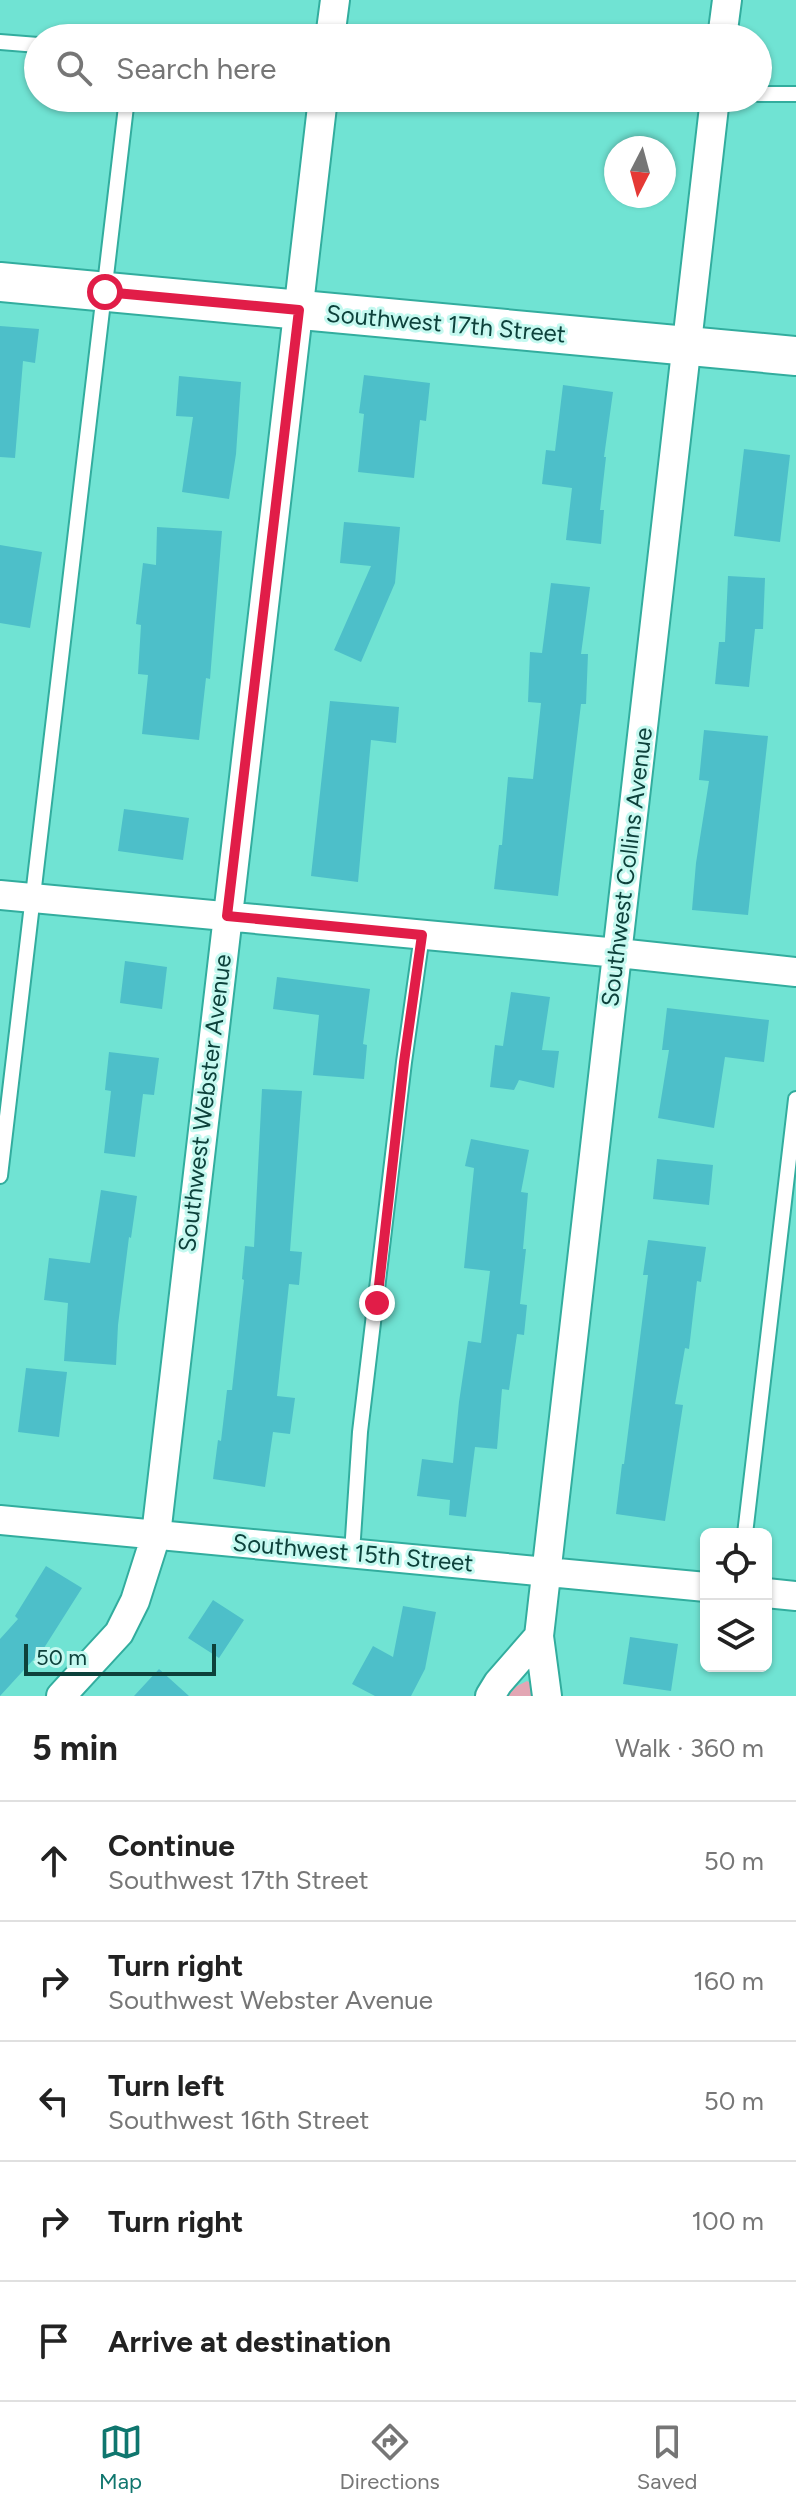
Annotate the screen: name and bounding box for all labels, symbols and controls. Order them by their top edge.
search box [24,24,772,112]
icon: search [52,46,96,90]
text: Search here [116,50,276,87]
north arrow [604,136,676,208]
route start [87,274,123,310]
street label: Southwest 17th Street [325,299,567,348]
street label: Southwest Collins Avenue [595,726,658,1008]
street label: Southwest Webster Avenue [172,952,237,1254]
route end [359,1285,395,1321]
street label: Southwest 15th Street [232,1528,475,1577]
map controls [700,1528,772,1672]
button: locate [700,1528,772,1600]
button: layers [700,1600,772,1672]
scale bar [24,1640,216,1676]
text: 50 m [36,1644,87,1671]
text: 5 min [32,1728,118,1769]
text: Walk · 360 m [615,1732,764,1764]
text: Continue [108,1827,235,1864]
icon: ahead [32,1839,76,1883]
text: 50 m [704,1845,764,1877]
text: Southwest 17th Street [108,1864,369,1896]
text: Turn right [108,1947,243,1984]
icon: right [32,1959,76,2003]
text: 160 m [693,1965,764,1997]
text: Southwest Webster Avenue [108,1984,433,2016]
text: Turn left [108,2067,225,2104]
icon: left [32,2079,76,2123]
text: 50 m [704,2085,764,2117]
text: Southwest 16th Street [108,2104,369,2136]
icon: right [32,2199,76,2243]
text: Turn right [108,2203,243,2240]
text: 100 m [691,2205,764,2237]
icon: arrive [32,2319,76,2363]
text: Arrive at destination [108,2323,391,2360]
tab: Map [99,2420,143,2495]
tab: Directions [340,2420,440,2495]
tab: Saved [637,2420,697,2495]

